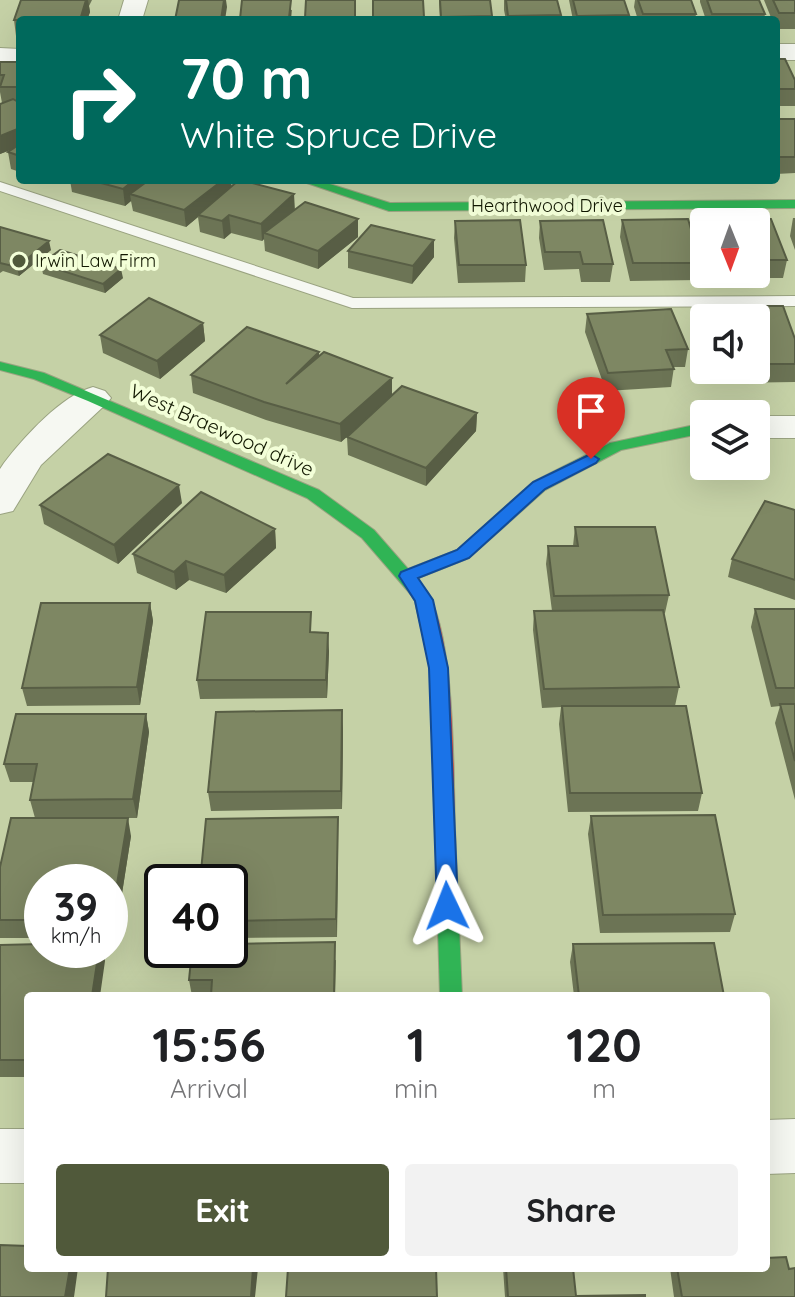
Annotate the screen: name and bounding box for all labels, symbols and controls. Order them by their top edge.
text: 70 m [180,43,312,113]
icon: right [48,48,152,152]
text: White Spruce Drive [180,112,497,157]
street label: Hearthwood Drive [471,194,623,217]
north arrow [690,208,770,288]
map controls [690,208,770,480]
place label: Irwin Law Firm [35,249,156,272]
marker: Irwin Law Firm [10,252,28,270]
button: sound [690,304,770,384]
pin [557,377,625,459]
street label: West Braewood drive [126,378,318,481]
icon: arrive [569,389,613,433]
button: layers [690,400,770,480]
speed limit sign: 40 [144,864,248,968]
position arrow [405,864,489,948]
text: 39 [54,881,98,931]
text: km/h [51,923,101,948]
text: 15:56 [152,1014,266,1074]
text: 1 [407,1014,425,1074]
text: 120 [566,1014,642,1074]
text: Arrival [170,1072,248,1105]
text: min [394,1072,438,1105]
text: m [592,1072,616,1105]
button: Exit [56,1164,389,1256]
button: Share [405,1164,738,1256]

